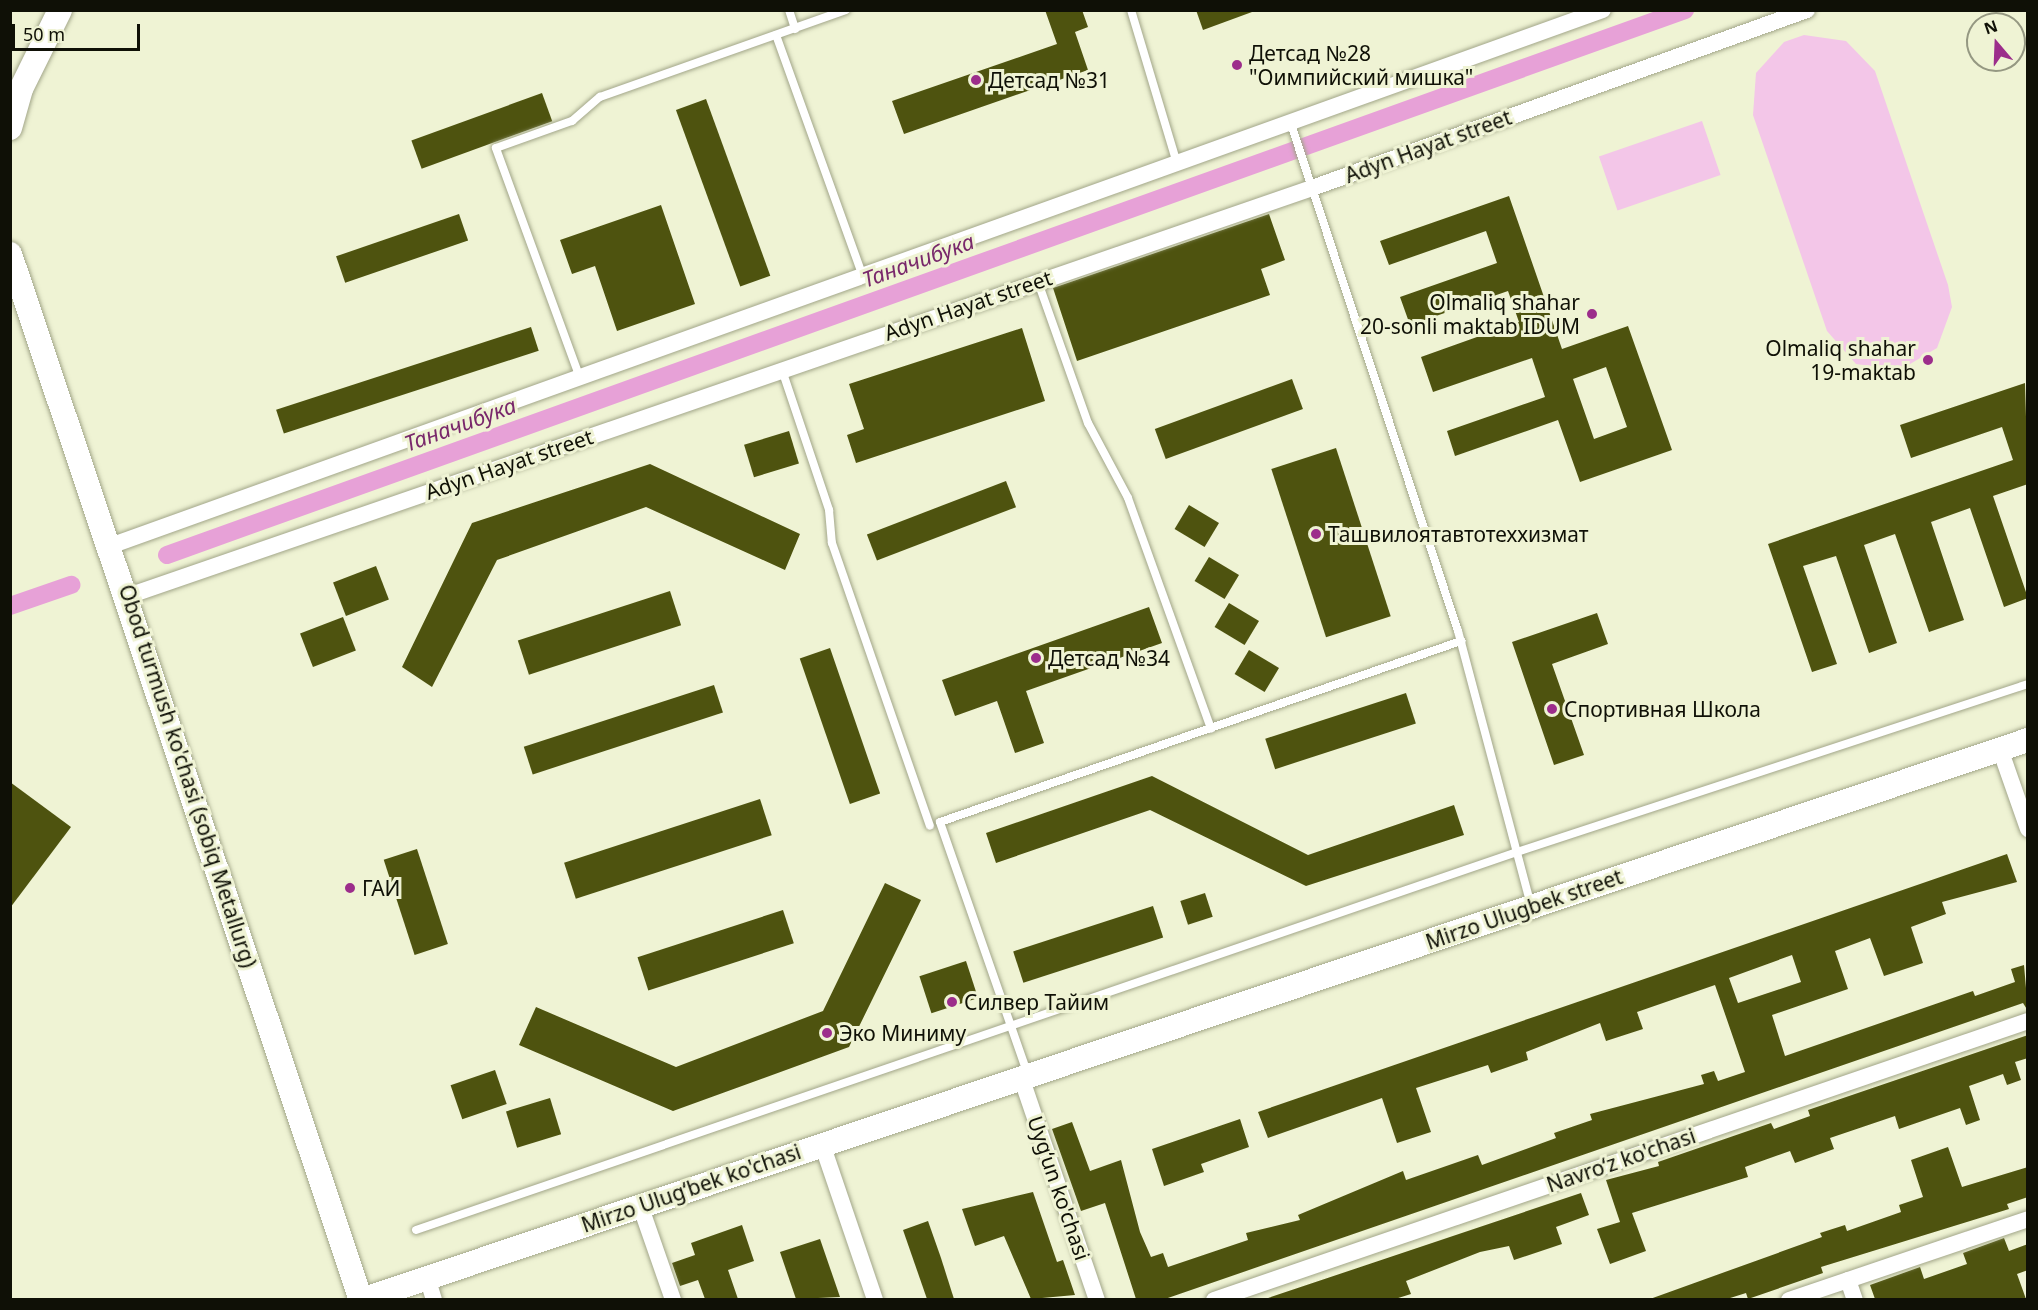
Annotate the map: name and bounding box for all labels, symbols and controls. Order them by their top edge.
scale bar [15,12,142,50]
north arrow [1966,12,2026,72]
text: N [1981,14,2001,39]
text: 50 m [23,22,65,46]
place label: Детсад №28 "Оимпийский мишка" [1249,40,1473,90]
marker: Детсад №28 "Оимпийский мишка" [1230,58,1244,72]
place label: Детсад №31 [988,67,1110,93]
marker: Детсад №31 [969,73,983,87]
street label: Adyn Hayat street [1341,104,1515,188]
water label: Таначибука [858,228,978,292]
street label: Adyn Hayat street [881,265,1055,345]
place label: Olmaliq shahar 20-sonli maktab IDUM [1360,289,1580,339]
marker: Olmaliq shahar 20-sonli maktab IDUM [1585,307,1599,321]
place label: Olmaliq shahar 19-maktab [1765,335,1916,385]
marker: Olmaliq shahar 19-maktab [1921,353,1935,367]
water label: Таначибука [400,392,520,456]
street label: Adyn Hayat street [422,424,596,504]
place label: Ташвилоятавтотеххизмат [1328,521,1589,547]
marker: Ташвилоятавтотеххизмат [1309,527,1323,541]
street label: Obod turmush ko'chasi (sobiq Metallurg) [114,581,262,971]
place label: Детсад №34 [1048,645,1170,671]
marker: Детсад №34 [1029,651,1043,665]
place label: Спортивная Школа [1564,696,1761,722]
marker: Спортивная Школа [1545,702,1559,716]
street label: Mirzo Ulugbek street [1422,863,1626,955]
place label: ГАИ [362,875,400,901]
marker: ГАИ [343,881,357,895]
place label: Силвер Тайим [964,989,1109,1015]
marker: Силвер Тайим [945,995,959,1009]
place label: Эко Миниму [839,1020,966,1046]
marker: Эко Миниму [820,1026,834,1040]
street label: Uyg‘un ko'chasi [1023,1113,1095,1263]
street label: Navro‘z ko'chasi [1543,1123,1699,1197]
street label: Mirzo Ulug‘bek ko'chasi [578,1139,804,1237]

